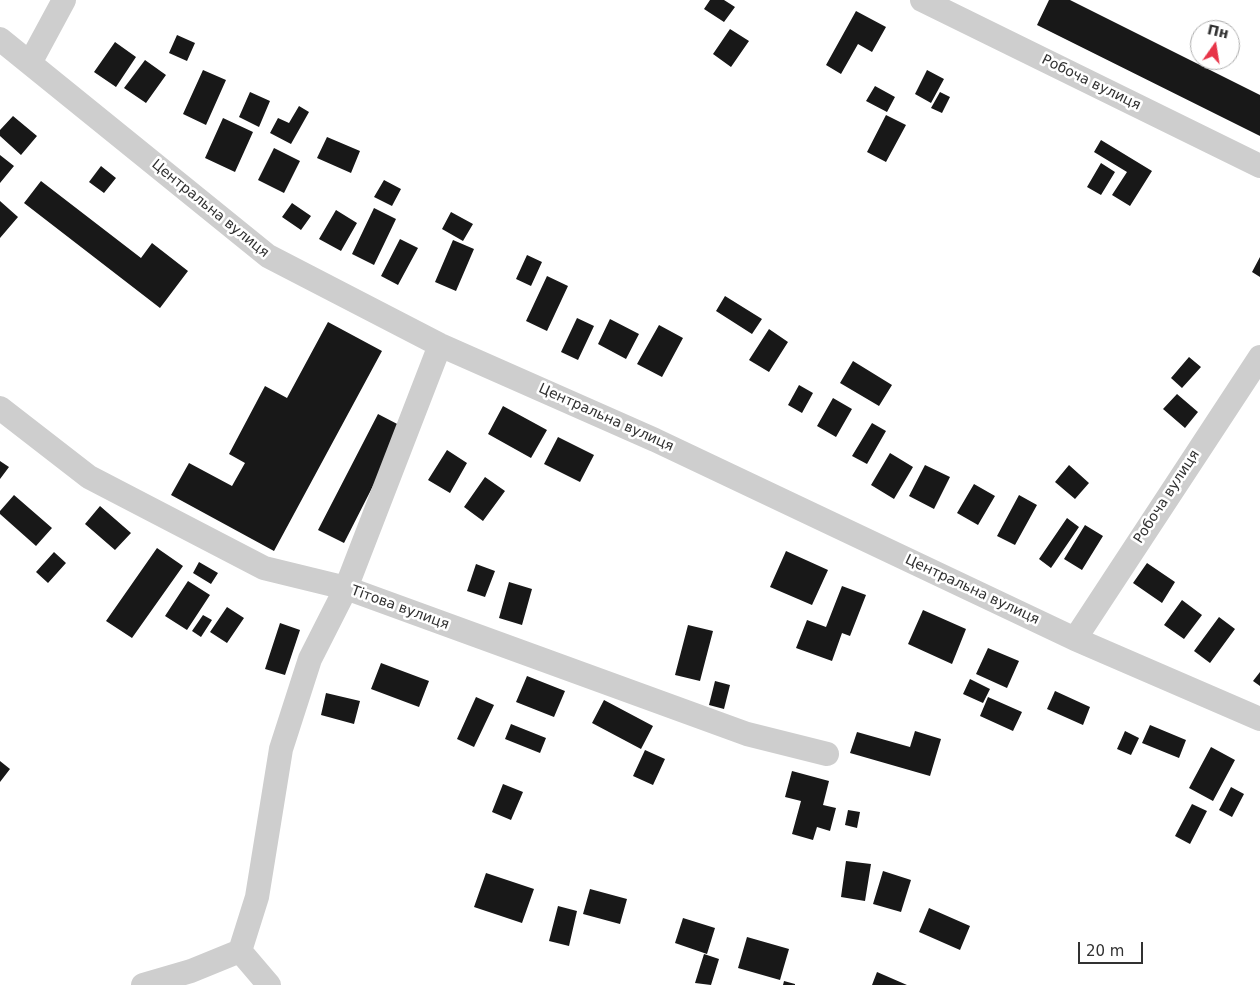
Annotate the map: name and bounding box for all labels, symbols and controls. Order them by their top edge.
north arrow [1190,20,1240,70]
text: Пн [1206,21,1230,42]
street label: Робоча вулиця [1039,52,1143,114]
street label: Центральна вулиця [148,156,272,262]
street label: Центральна вулиця [536,381,676,455]
street label: Робоча вулиця [1131,447,1203,547]
street label: Центральна вулиця [902,551,1042,629]
street label: Тітова вулиця [349,582,451,634]
scale bar [1080,932,1145,964]
text: 20 m [1086,942,1124,960]

